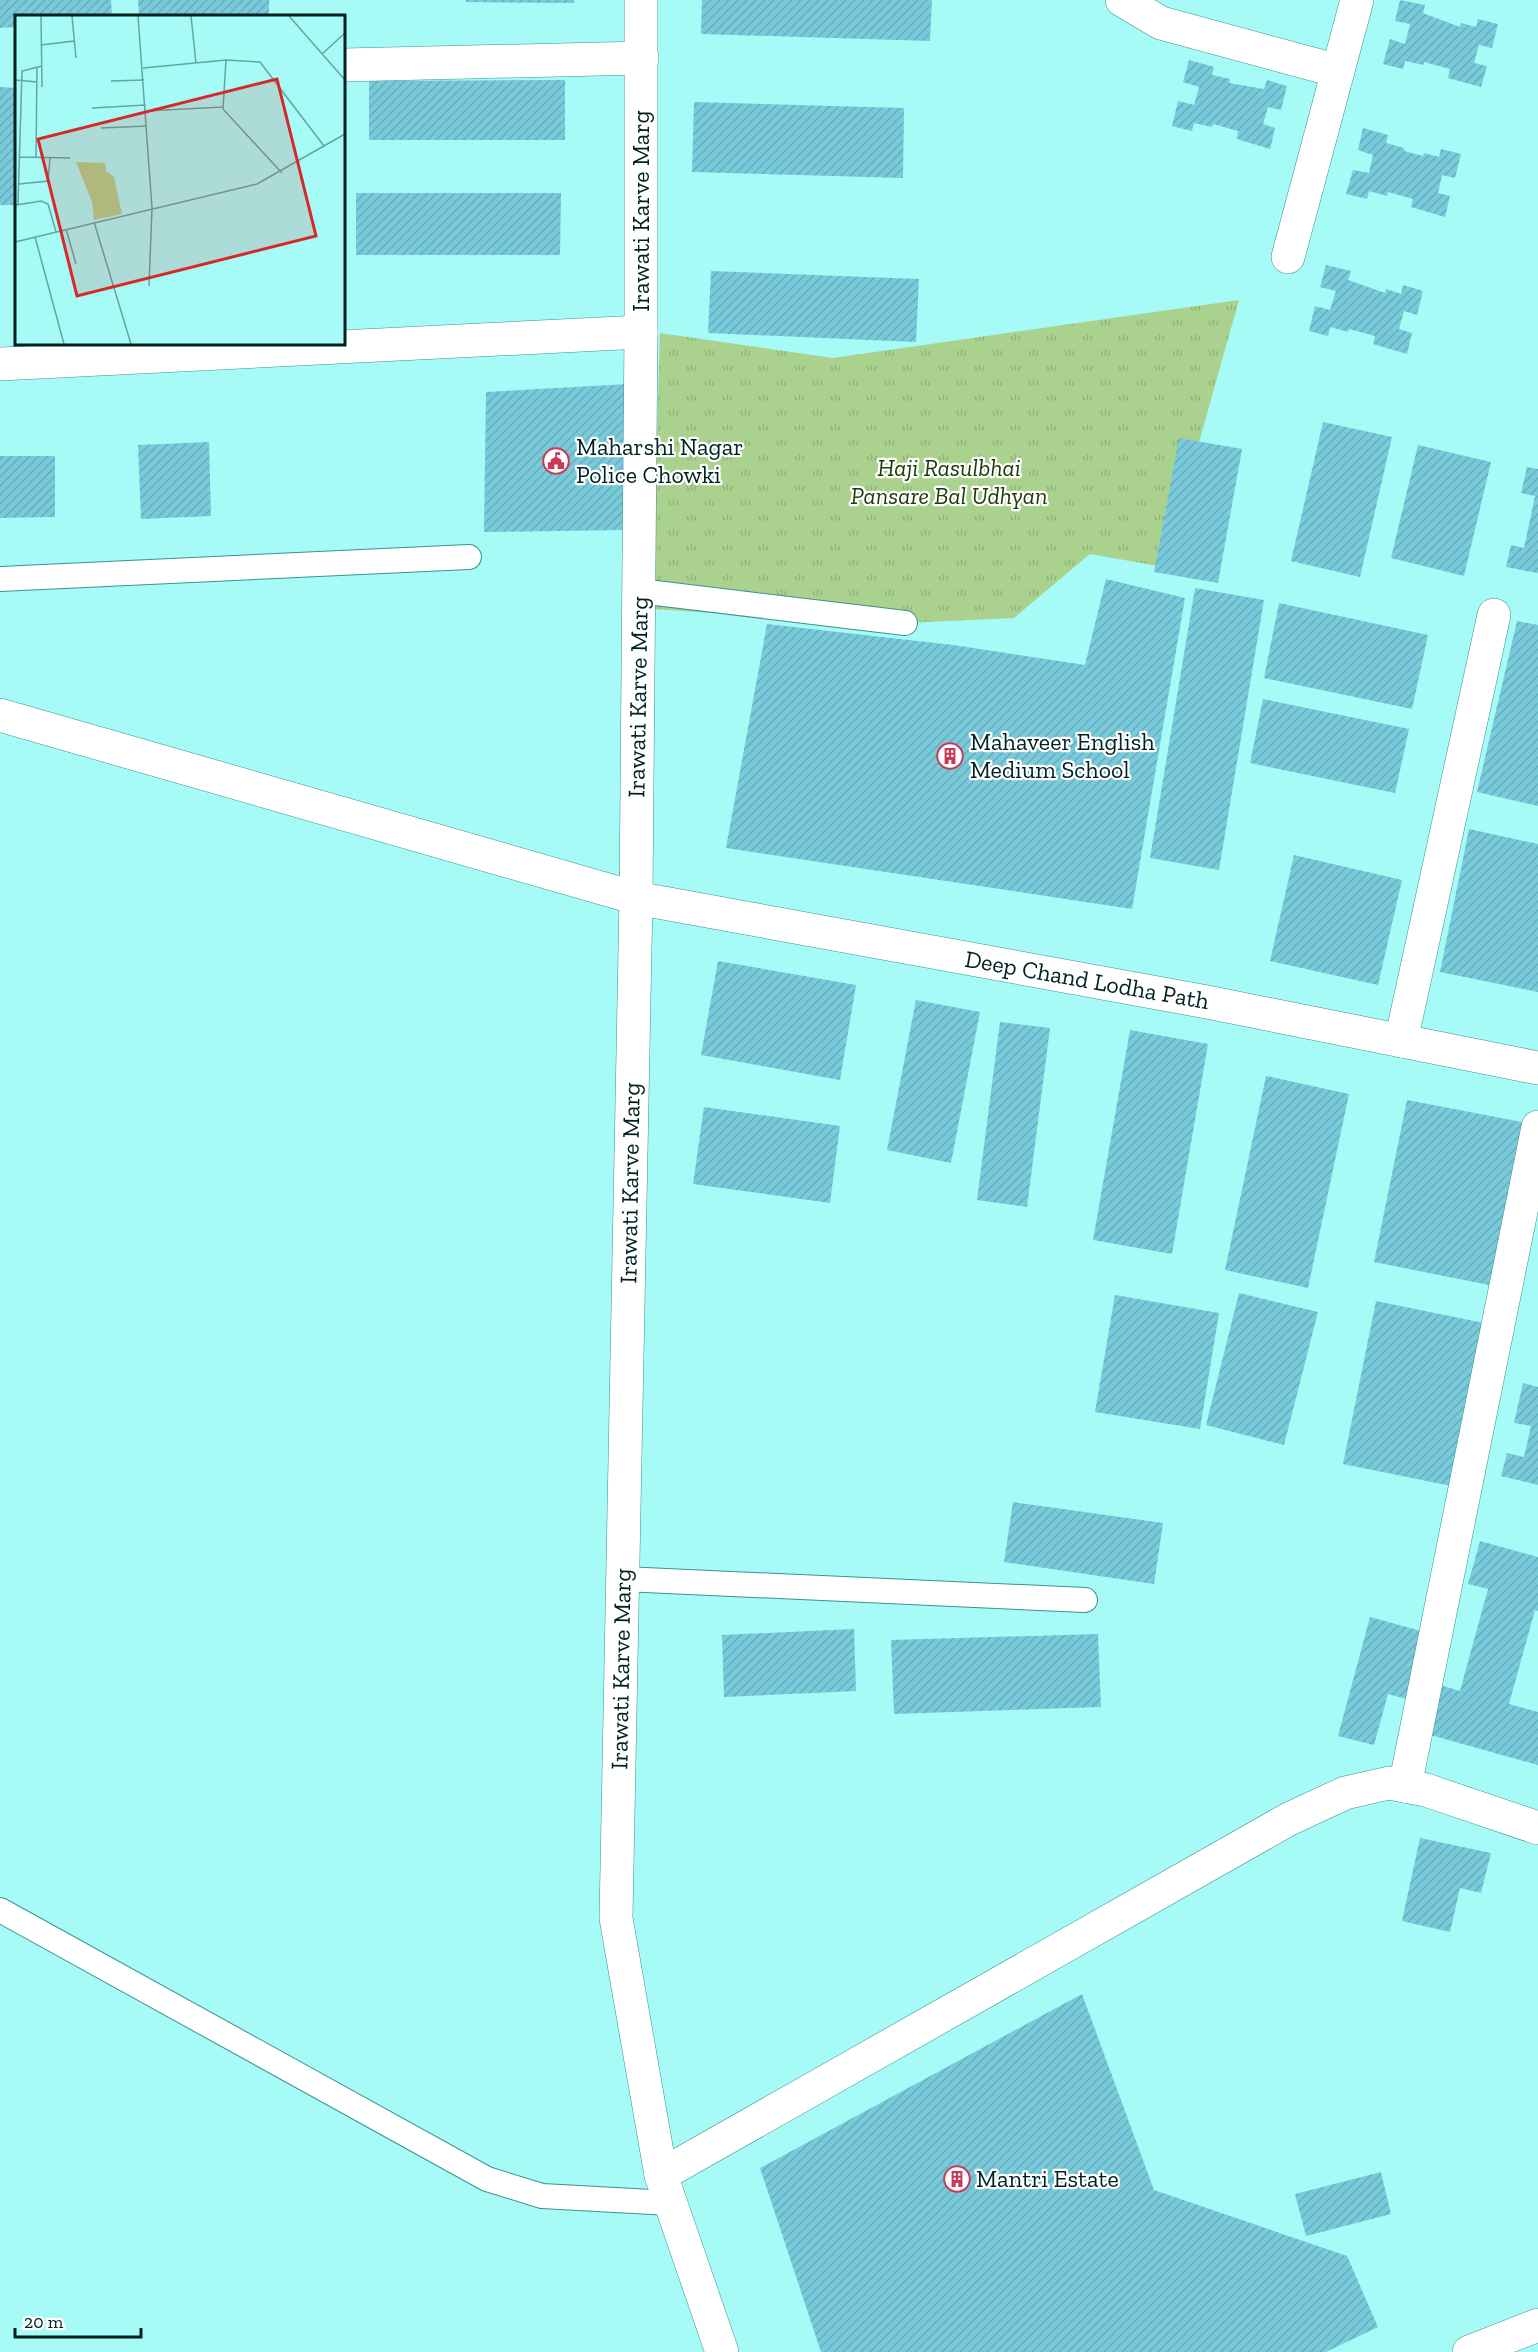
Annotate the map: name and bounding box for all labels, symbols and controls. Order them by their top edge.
inset map [15,15,345,345]
street label: Irawati Karve Marg [626,110,655,312]
place label: Maharshi Nagar Police Chowki [576,432,743,489]
public building icon: Maharshi Nagar Police Chowki [541,446,571,476]
park label: Haji Rasulbhai Pansare Bal Udhyan [850,453,1048,510]
street label: Irawati Karve Marg [621,596,654,798]
place label: Mahaveer English Medium School [970,727,1155,784]
building icon: Mahaveer English Medium School [935,741,965,771]
street label: Deep Chand Lodha Path [963,944,1212,1015]
street label: Irawati Karve Marg [613,1082,646,1284]
street label: Irawati Karve Marg [604,1568,637,1770]
building icon: Mantri Estate [942,2164,972,2194]
place label: Mantri Estate [976,2164,1119,2193]
scale bar [15,2301,141,2339]
text: 20 m [24,2311,64,2333]

